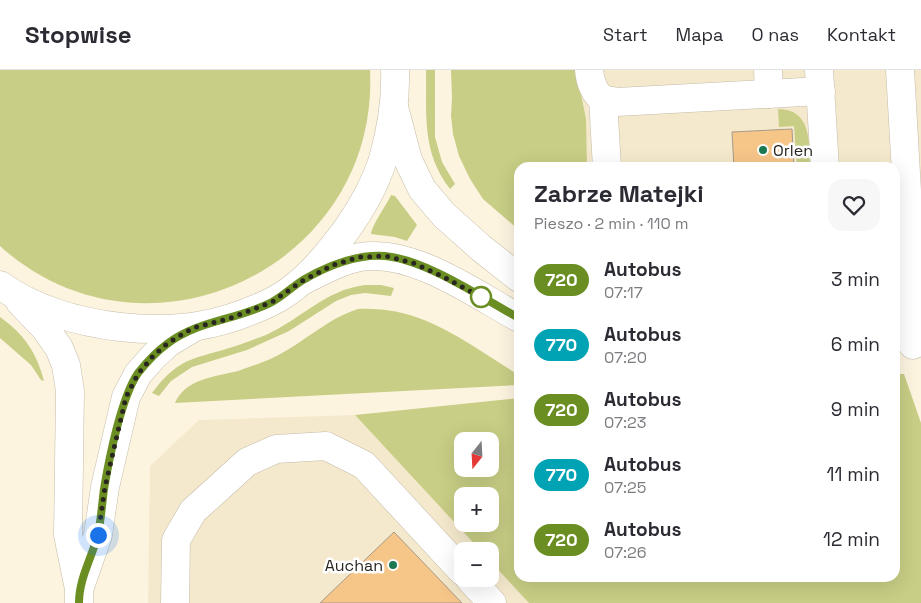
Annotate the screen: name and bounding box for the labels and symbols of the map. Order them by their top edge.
place label: Orlen [773,140,813,161]
marker: Orlen [757,144,769,156]
unlabelled marker [470,286,492,308]
north arrow [454,432,499,478]
your location [86,523,111,548]
place label: Auchan [325,555,383,576]
marker: Auchan [387,559,399,571]

